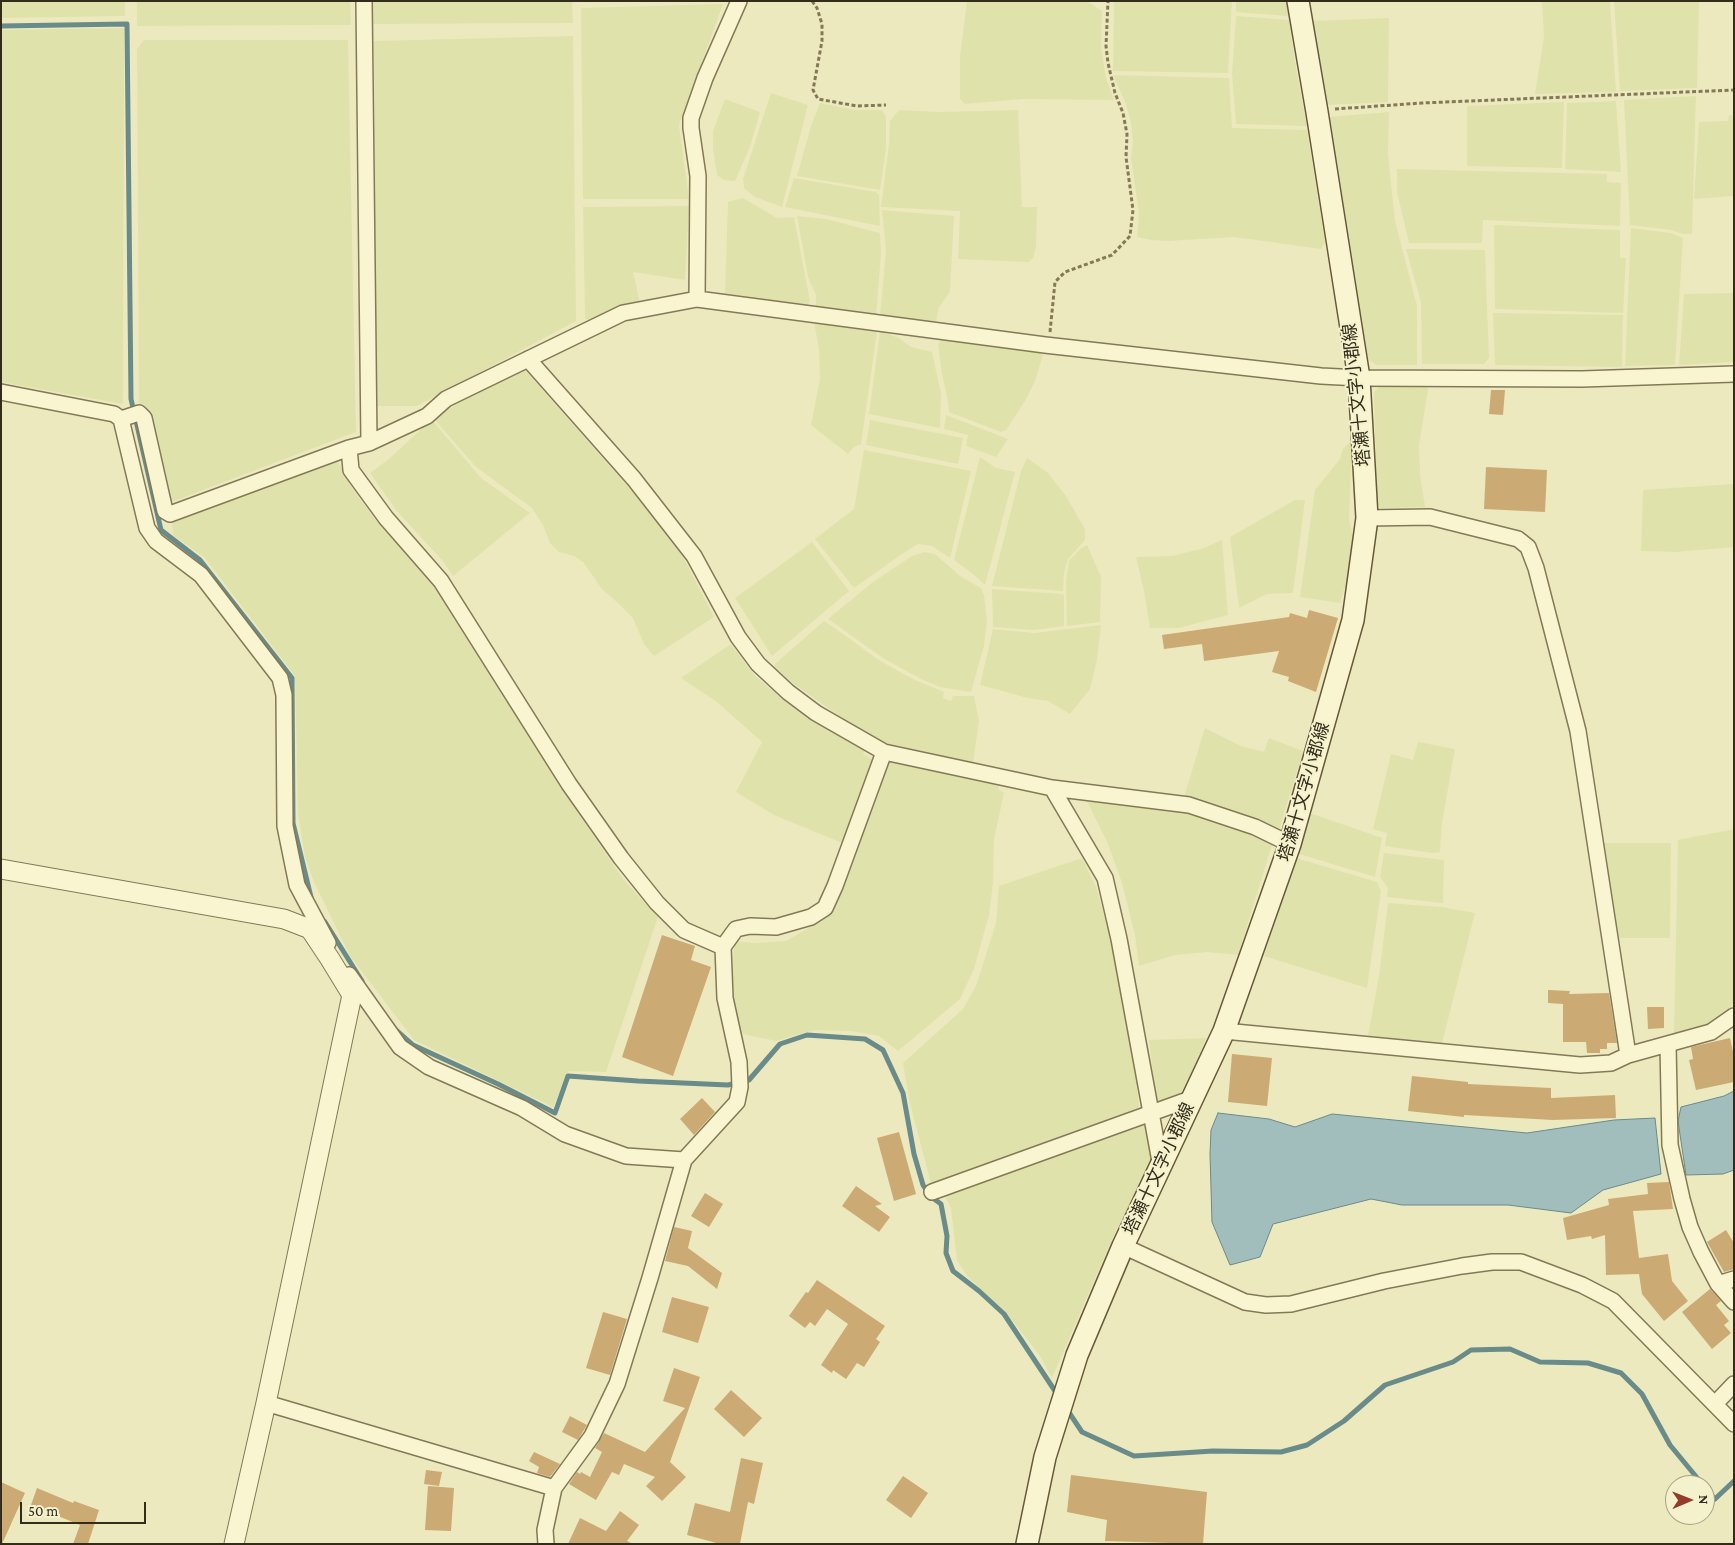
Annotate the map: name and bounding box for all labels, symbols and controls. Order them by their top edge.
street label: 塔瀬十文字小郡線 [1339,322,1375,468]
street label: 塔瀬十文字小郡線 [1274,720,1334,864]
street label: 塔瀬十文字小郡線 [1119,1099,1199,1239]
north arrow [1665,1475,1715,1525]
scale bar [22,1492,149,1524]
text: N [1696,1495,1712,1505]
text: 50 m [28,1503,58,1519]

